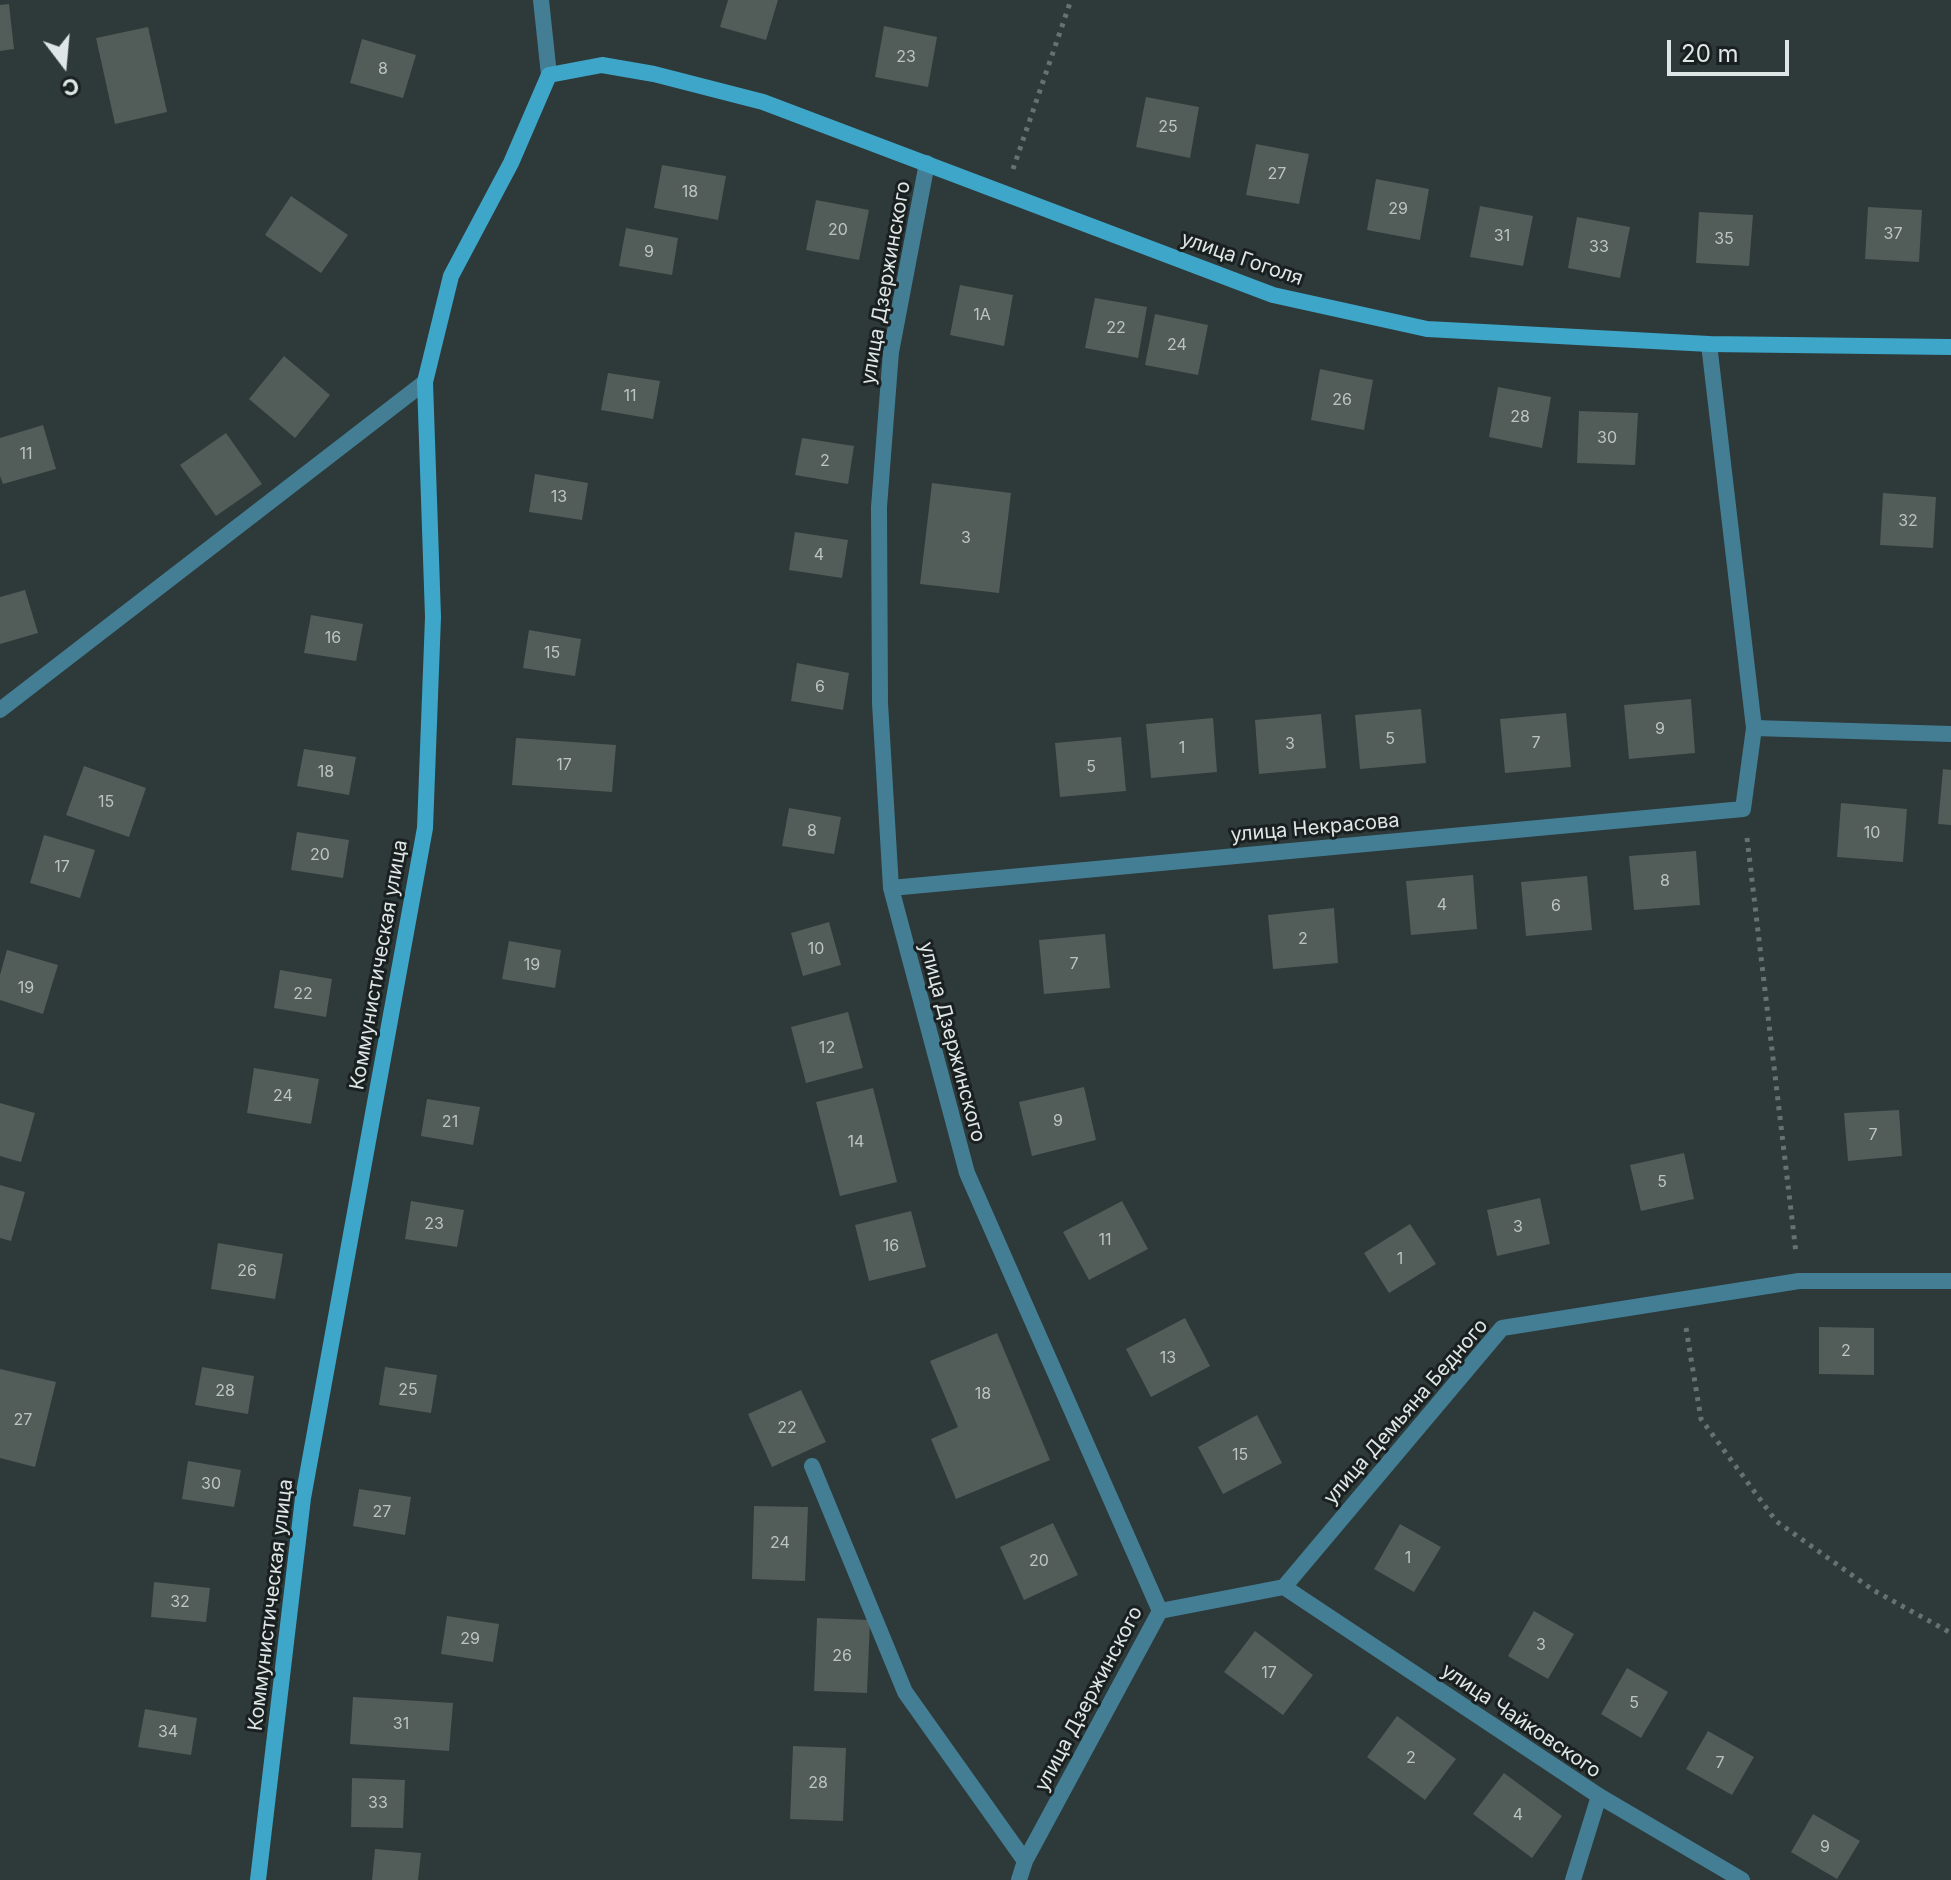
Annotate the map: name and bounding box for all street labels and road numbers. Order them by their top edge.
street label: улица Дзержинского [856,179,916,387]
street label: улица Гоголя [1178,227,1306,291]
street label: улица Некрасова [1230,809,1400,847]
street label: Коммунистическая улица [345,838,413,1092]
street label: улица Дзержинского [914,939,990,1145]
street label: улица Демьяна Бедного [1319,1314,1493,1510]
street label: Коммунистическая улица [244,1478,298,1732]
street label: улица Дзержинского [1030,1602,1148,1796]
street label: улица Чайковского [1437,1659,1605,1783]

